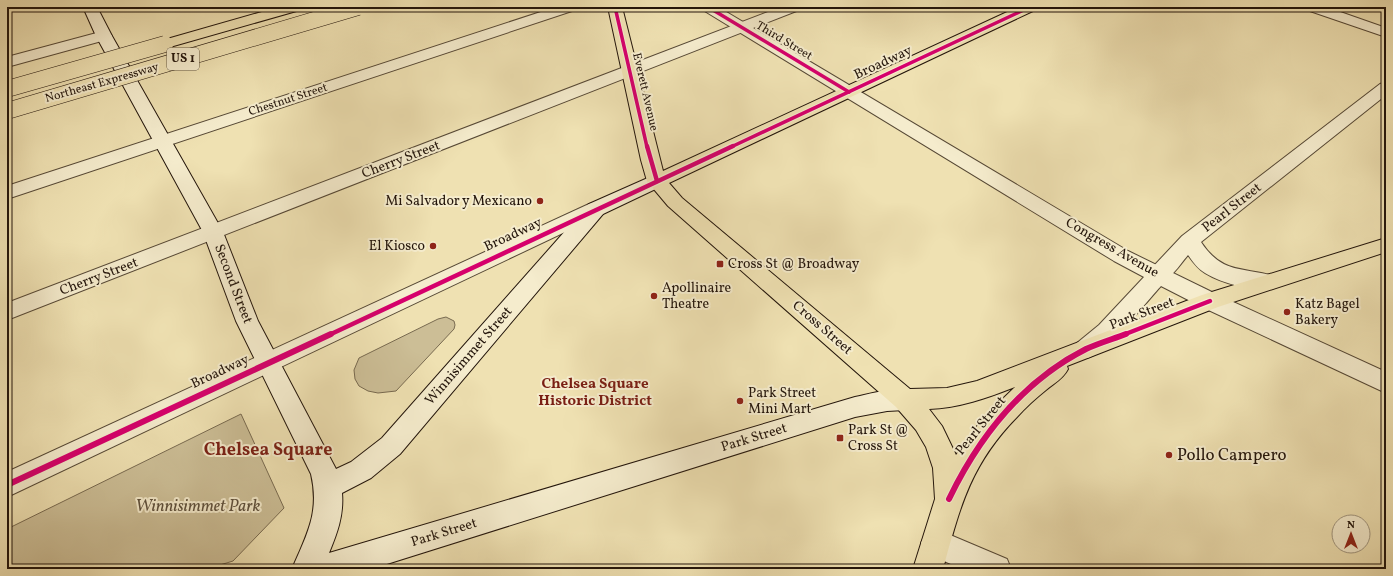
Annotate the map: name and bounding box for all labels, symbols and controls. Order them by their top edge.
street label: Third Street [753,18,815,64]
street label: Broadway [851,41,915,85]
road number: US 1 [167,48,199,70]
street label: Everett Avenue [628,51,662,133]
street label: Northeast Expressway [43,59,161,107]
street label: Chestnut Street [247,80,329,120]
street label: Cherry Street [359,136,443,184]
street label: Pearl Street [1198,179,1266,237]
place label: Mi Salvador y Mexicano [385,192,532,211]
marker: Mi Salvador y Mexicano [535,196,545,206]
street label: Broadway [481,213,545,257]
street label: Congress Avenue [1062,213,1163,283]
place label: El Kiosco [369,237,425,256]
street label: Second Street [209,241,257,327]
marker: El Kiosco [428,241,438,251]
street label: Cherry Street [57,253,141,301]
place label: Cross St @ Broadway [728,255,860,274]
marker: Cross St @ Broadway [715,259,725,269]
place label: Apollinaire Theatre [662,279,732,314]
marker: Apollinaire Theatre [649,291,659,301]
street label: Park Street [1107,293,1177,335]
place label: Katz Bagel Bakery [1295,295,1360,330]
street label: Cross Street [788,297,856,359]
street label: Winnisimmet Street [421,303,517,409]
marker: Katz Bagel Bakery [1282,307,1292,317]
street label: Broadway [188,350,252,394]
district label: Chelsea Square Historic District [538,374,652,412]
place label: Park Street Mini Mart [748,384,816,419]
street label: Pearl Street [951,392,1011,460]
marker: Park Street Mini Mart [735,396,745,406]
street label: Park Street [719,419,789,457]
place label: Park St @ Cross St [848,421,909,456]
marker: Park St @ Cross St [835,433,845,443]
district label: Chelsea Square [204,438,332,463]
place label: Pollo Campero [1177,444,1287,467]
marker: Pollo Campero [1164,450,1174,460]
park label: Winnisimmet Park [136,495,261,518]
street label: Park Street [409,514,479,552]
north arrow [1331,514,1371,554]
text: N [1347,518,1355,533]

